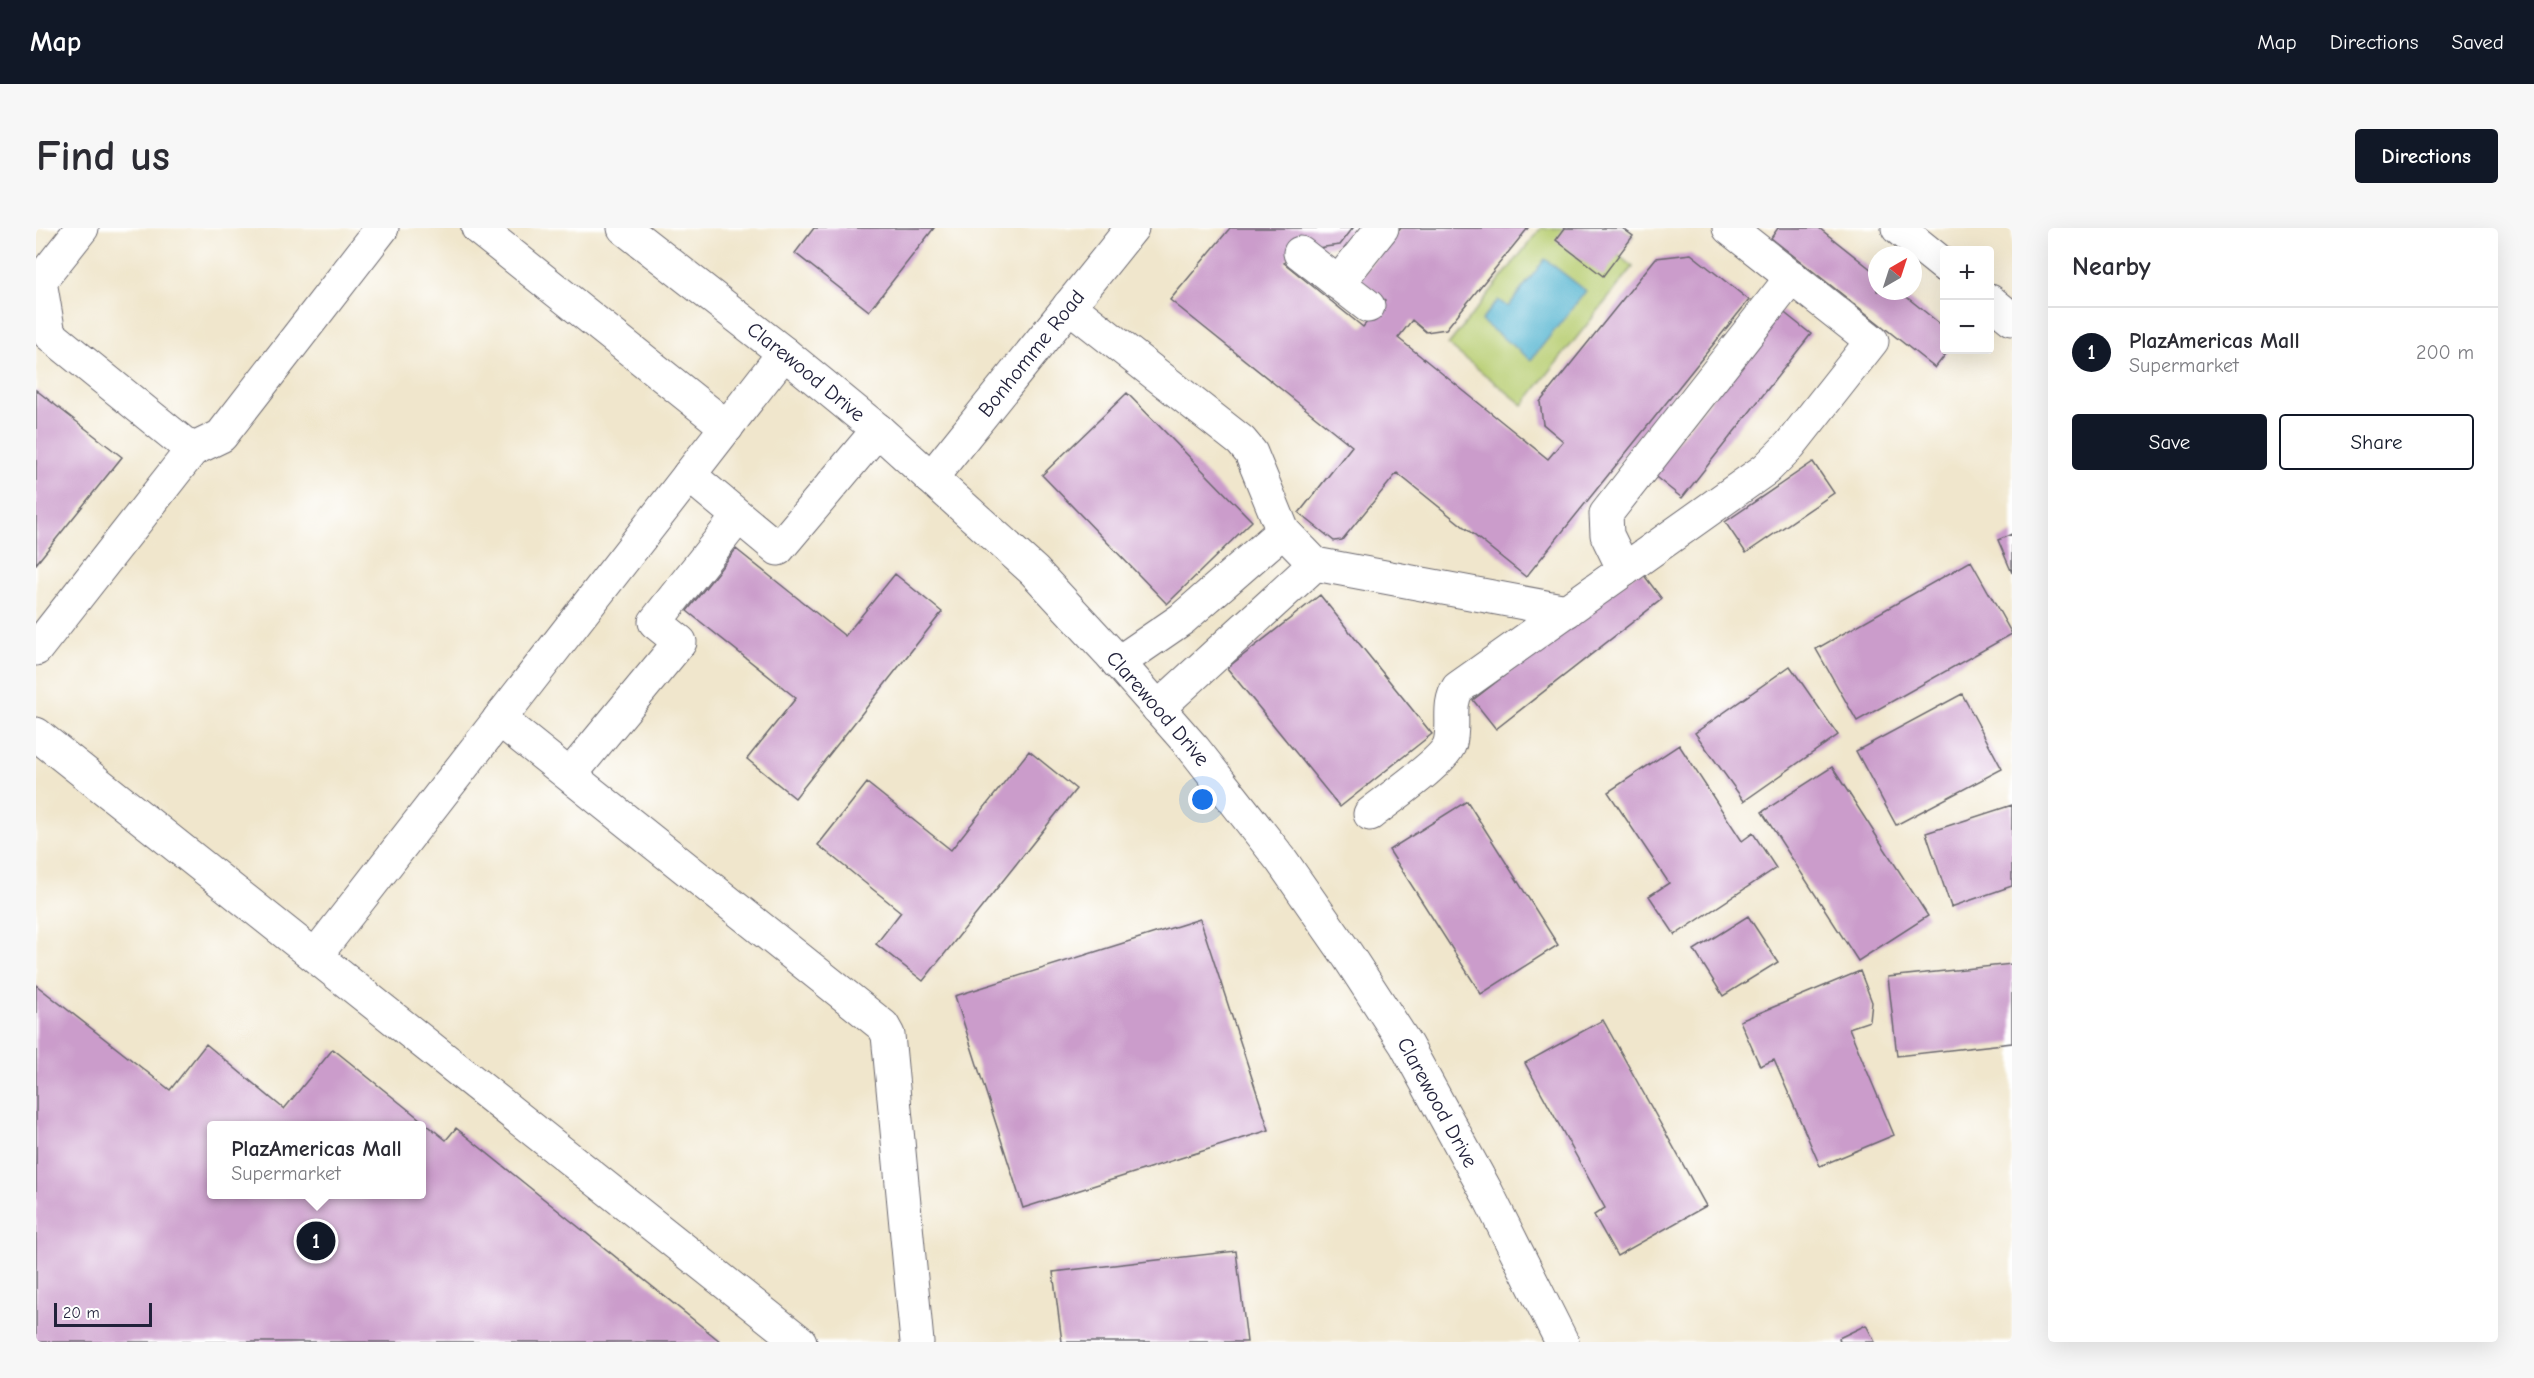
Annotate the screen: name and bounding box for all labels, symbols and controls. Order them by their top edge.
text: Map [30,26,81,58]
text: Map [2257,30,2297,54]
text: Directions [2330,30,2419,54]
text: Saved [2452,30,2504,54]
button: Directions [2355,129,2498,183]
text: Find us [36,132,170,181]
north arrow [1868,246,1922,300]
map controls [1940,246,1994,354]
button: + [1940,246,1994,300]
text: Nearby [2072,252,2151,282]
street label: Bonhomme Road [973,285,1089,422]
button: − [1940,300,1994,354]
street label: Clarewood Drive [742,317,870,426]
text: PlazAmericas Mall [2129,328,2300,354]
text: 1 [2088,341,2095,364]
text: 200 m [2416,341,2474,364]
text: Supermarket [2129,354,2239,377]
button: Save [2072,414,2267,470]
button: Share [2279,414,2474,470]
street label: Clarewood Drive [1102,646,1215,771]
your location [1188,785,1217,814]
street label: Clarewood Drive [1392,1033,1483,1172]
popup [207,1121,426,1199]
text: PlazAmericas Mall [231,1136,402,1162]
text: Supermarket [231,1162,341,1185]
pin: 1 [296,1218,336,1264]
scale bar [54,1300,152,1328]
text: 20 m [63,1304,100,1322]

